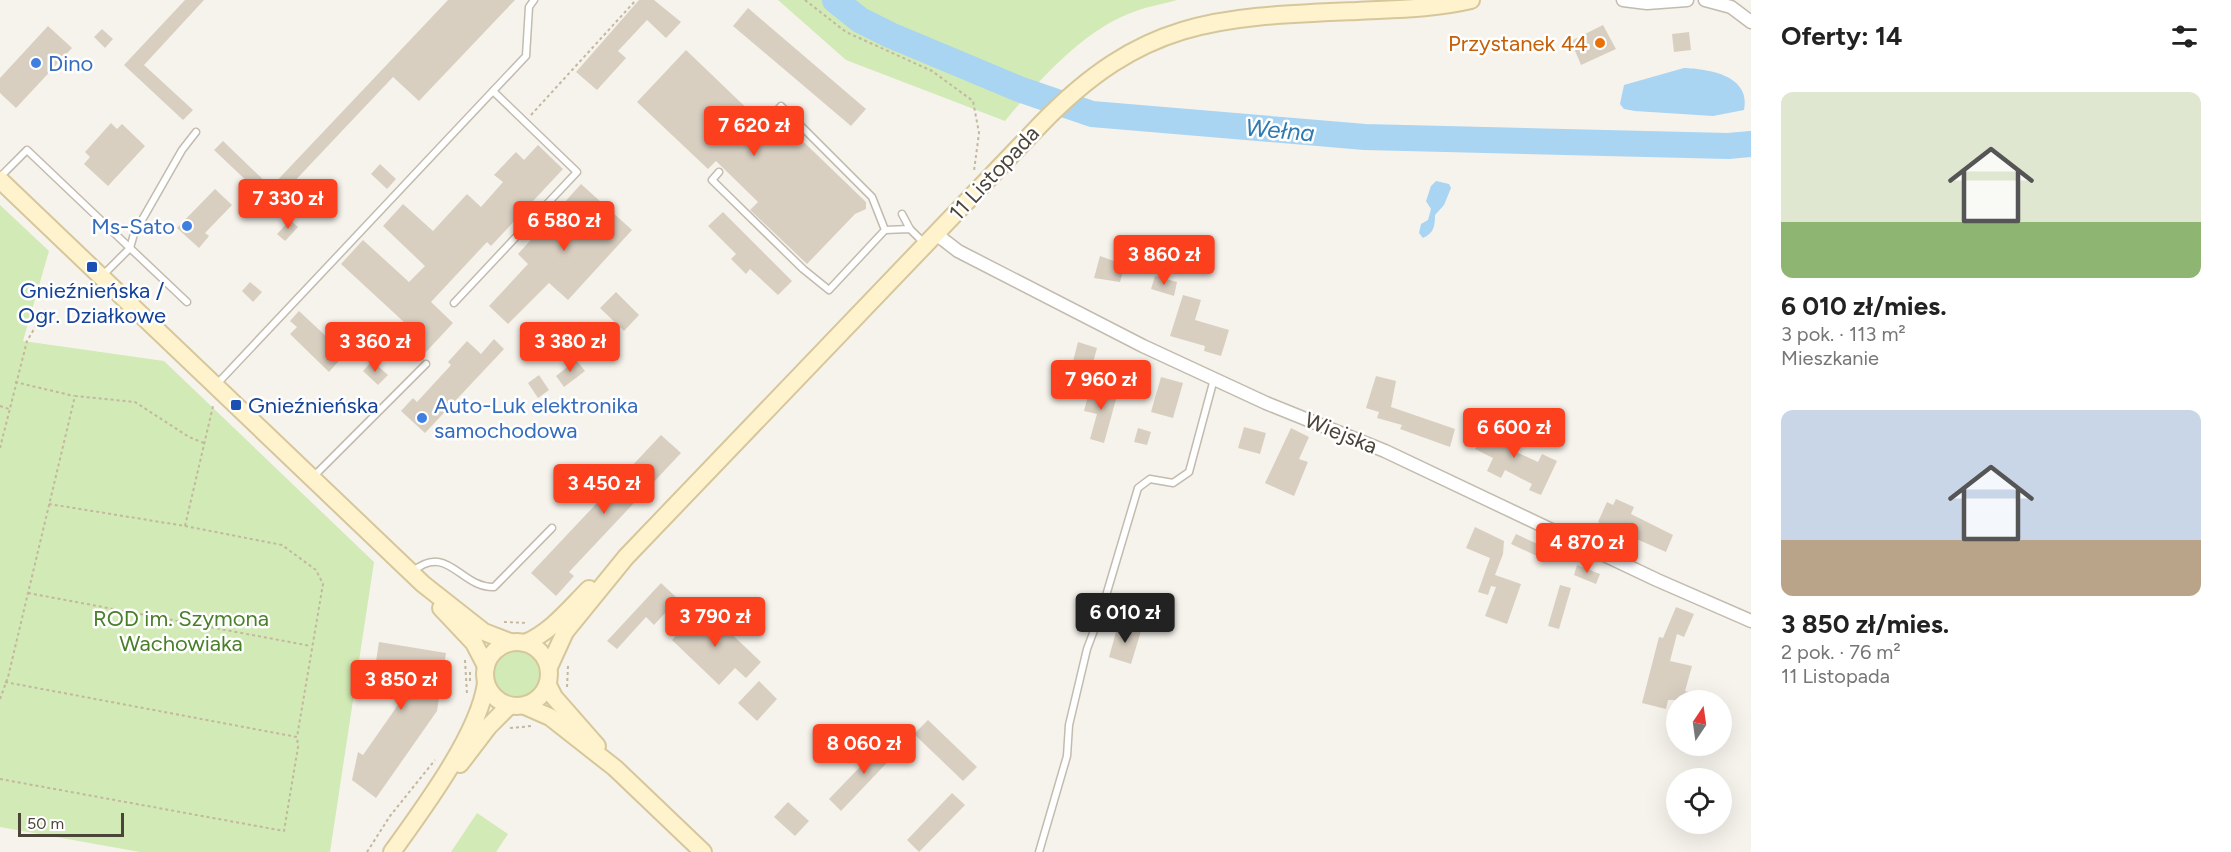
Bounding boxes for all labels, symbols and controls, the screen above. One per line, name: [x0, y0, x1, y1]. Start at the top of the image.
text: Oferty: 14: [1781, 20, 1903, 52]
icon: filters: [2168, 20, 2201, 53]
place label: Przystanek 44: [1448, 30, 1588, 57]
marker: Przystanek 44: [1593, 36, 1607, 50]
place label: Dino: [48, 50, 93, 77]
marker: Dino: [29, 56, 43, 70]
pin: 7 620 zł: [692, 106, 816, 157]
text: 7 620 zł: [718, 113, 790, 137]
water label: Wełna: [1244, 113, 1316, 147]
street label: 11 Listopada: [943, 120, 1045, 226]
icon: home: [1937, 131, 2045, 239]
pin: 7 330 zł: [226, 179, 350, 230]
text: 7 330 zł: [252, 186, 324, 210]
pin: 6 580 zł: [502, 201, 626, 252]
text: 6 580 zł: [527, 208, 601, 232]
place label: Ms-Sato: [91, 213, 175, 240]
marker: Ms-Sato: [180, 219, 194, 233]
pin: 3 860 zł: [1102, 235, 1226, 286]
text: 3 860 zł: [1128, 242, 1200, 266]
marker: Gnieźnieńska / Ogr. Działkowe: [85, 260, 99, 274]
place label: Gnieźnieńska / Ogr. Działkowe: [18, 277, 166, 329]
text: 6 010 zł/mies.: [1781, 290, 1947, 322]
pin: 3 360 zł: [313, 322, 437, 373]
pin: 3 380 zł: [508, 322, 632, 373]
text: 3 pok. · 113 m²: [1781, 322, 1906, 346]
text: 3 360 zł: [339, 329, 411, 353]
text: 3 380 zł: [534, 329, 606, 353]
text: Mieszkanie: [1781, 346, 1879, 370]
pin: 7 960 zł: [1039, 360, 1163, 411]
text: 7 960 zł: [1065, 367, 1137, 391]
place label: Gnieźnieńska: [248, 392, 379, 419]
place label: Auto-Luk elektronika samochodowa: [434, 392, 638, 444]
marker: Gnieźnieńska: [229, 398, 243, 412]
street label: Wiejska: [1301, 406, 1381, 460]
pin: 6 600 zł: [1452, 408, 1576, 459]
marker: Auto-Luk elektronika samochodowa: [415, 411, 429, 425]
text: 6 600 zł: [1477, 415, 1551, 439]
icon: home: [1937, 449, 2045, 557]
pin: 3 450 zł: [542, 464, 666, 515]
text: 3 450 zł: [567, 471, 641, 495]
pin: 4 870 zł: [1525, 523, 1649, 574]
text: 4 870 zł: [1550, 530, 1624, 554]
pin: 6 010 zł: [1063, 593, 1187, 644]
pin: 3 790 zł: [653, 597, 777, 648]
text: 6 010 zł: [1090, 600, 1160, 624]
text: 3 790 zł: [679, 604, 751, 628]
park label: ROD im. Szymona Wachowiaka: [93, 605, 269, 657]
text: 3 850 zł/mies.: [1781, 608, 1949, 640]
text: 2 pok. · 76 m²: [1781, 640, 1901, 664]
pin: 3 850 zł: [339, 660, 463, 711]
text: 11 Listopada: [1781, 664, 1890, 688]
text: 3 850 zł: [365, 667, 437, 691]
north arrow: [1666, 690, 1732, 756]
map controls: [1666, 690, 1732, 834]
pin: 8 060 zł: [802, 724, 926, 775]
text: 8 060 zł: [827, 731, 901, 755]
button: locate: [1666, 768, 1732, 834]
scale bar: [18, 810, 124, 838]
text: 50 m: [27, 814, 64, 833]

